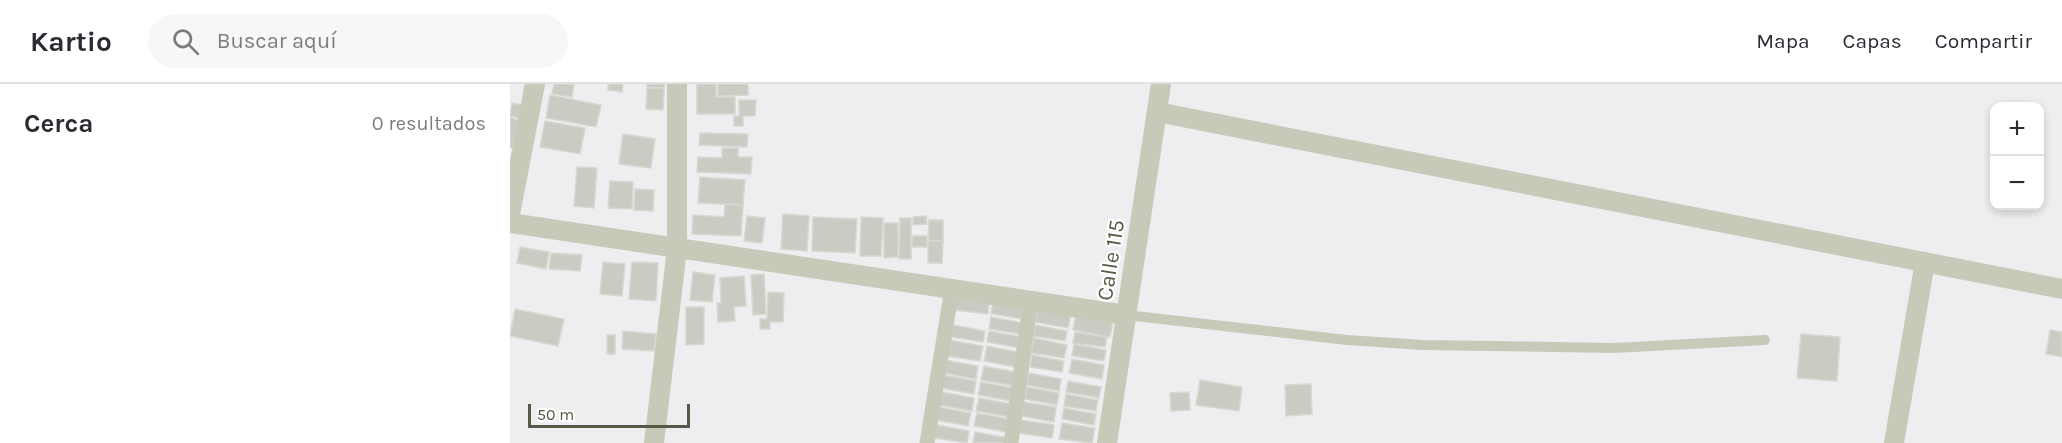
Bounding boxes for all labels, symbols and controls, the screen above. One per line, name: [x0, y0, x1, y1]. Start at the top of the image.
search box: [148, 14, 568, 68]
text: Kartio: [30, 25, 112, 58]
icon: search: [169, 25, 202, 58]
text: Buscar aquí: [217, 28, 337, 54]
text: Mapa: [1756, 29, 1810, 53]
text: Capas: [1843, 29, 1902, 53]
text: Compartir: [1935, 29, 2032, 53]
map controls: [1990, 102, 2044, 210]
button: +: [1990, 102, 2044, 156]
text: Cerca: [24, 108, 93, 139]
text: 0 resultados: [372, 112, 486, 135]
button: −: [1990, 156, 2044, 210]
street label: Calle 115: [1092, 218, 1130, 302]
scale bar: [528, 401, 690, 428]
text: 50 m: [537, 405, 574, 424]

